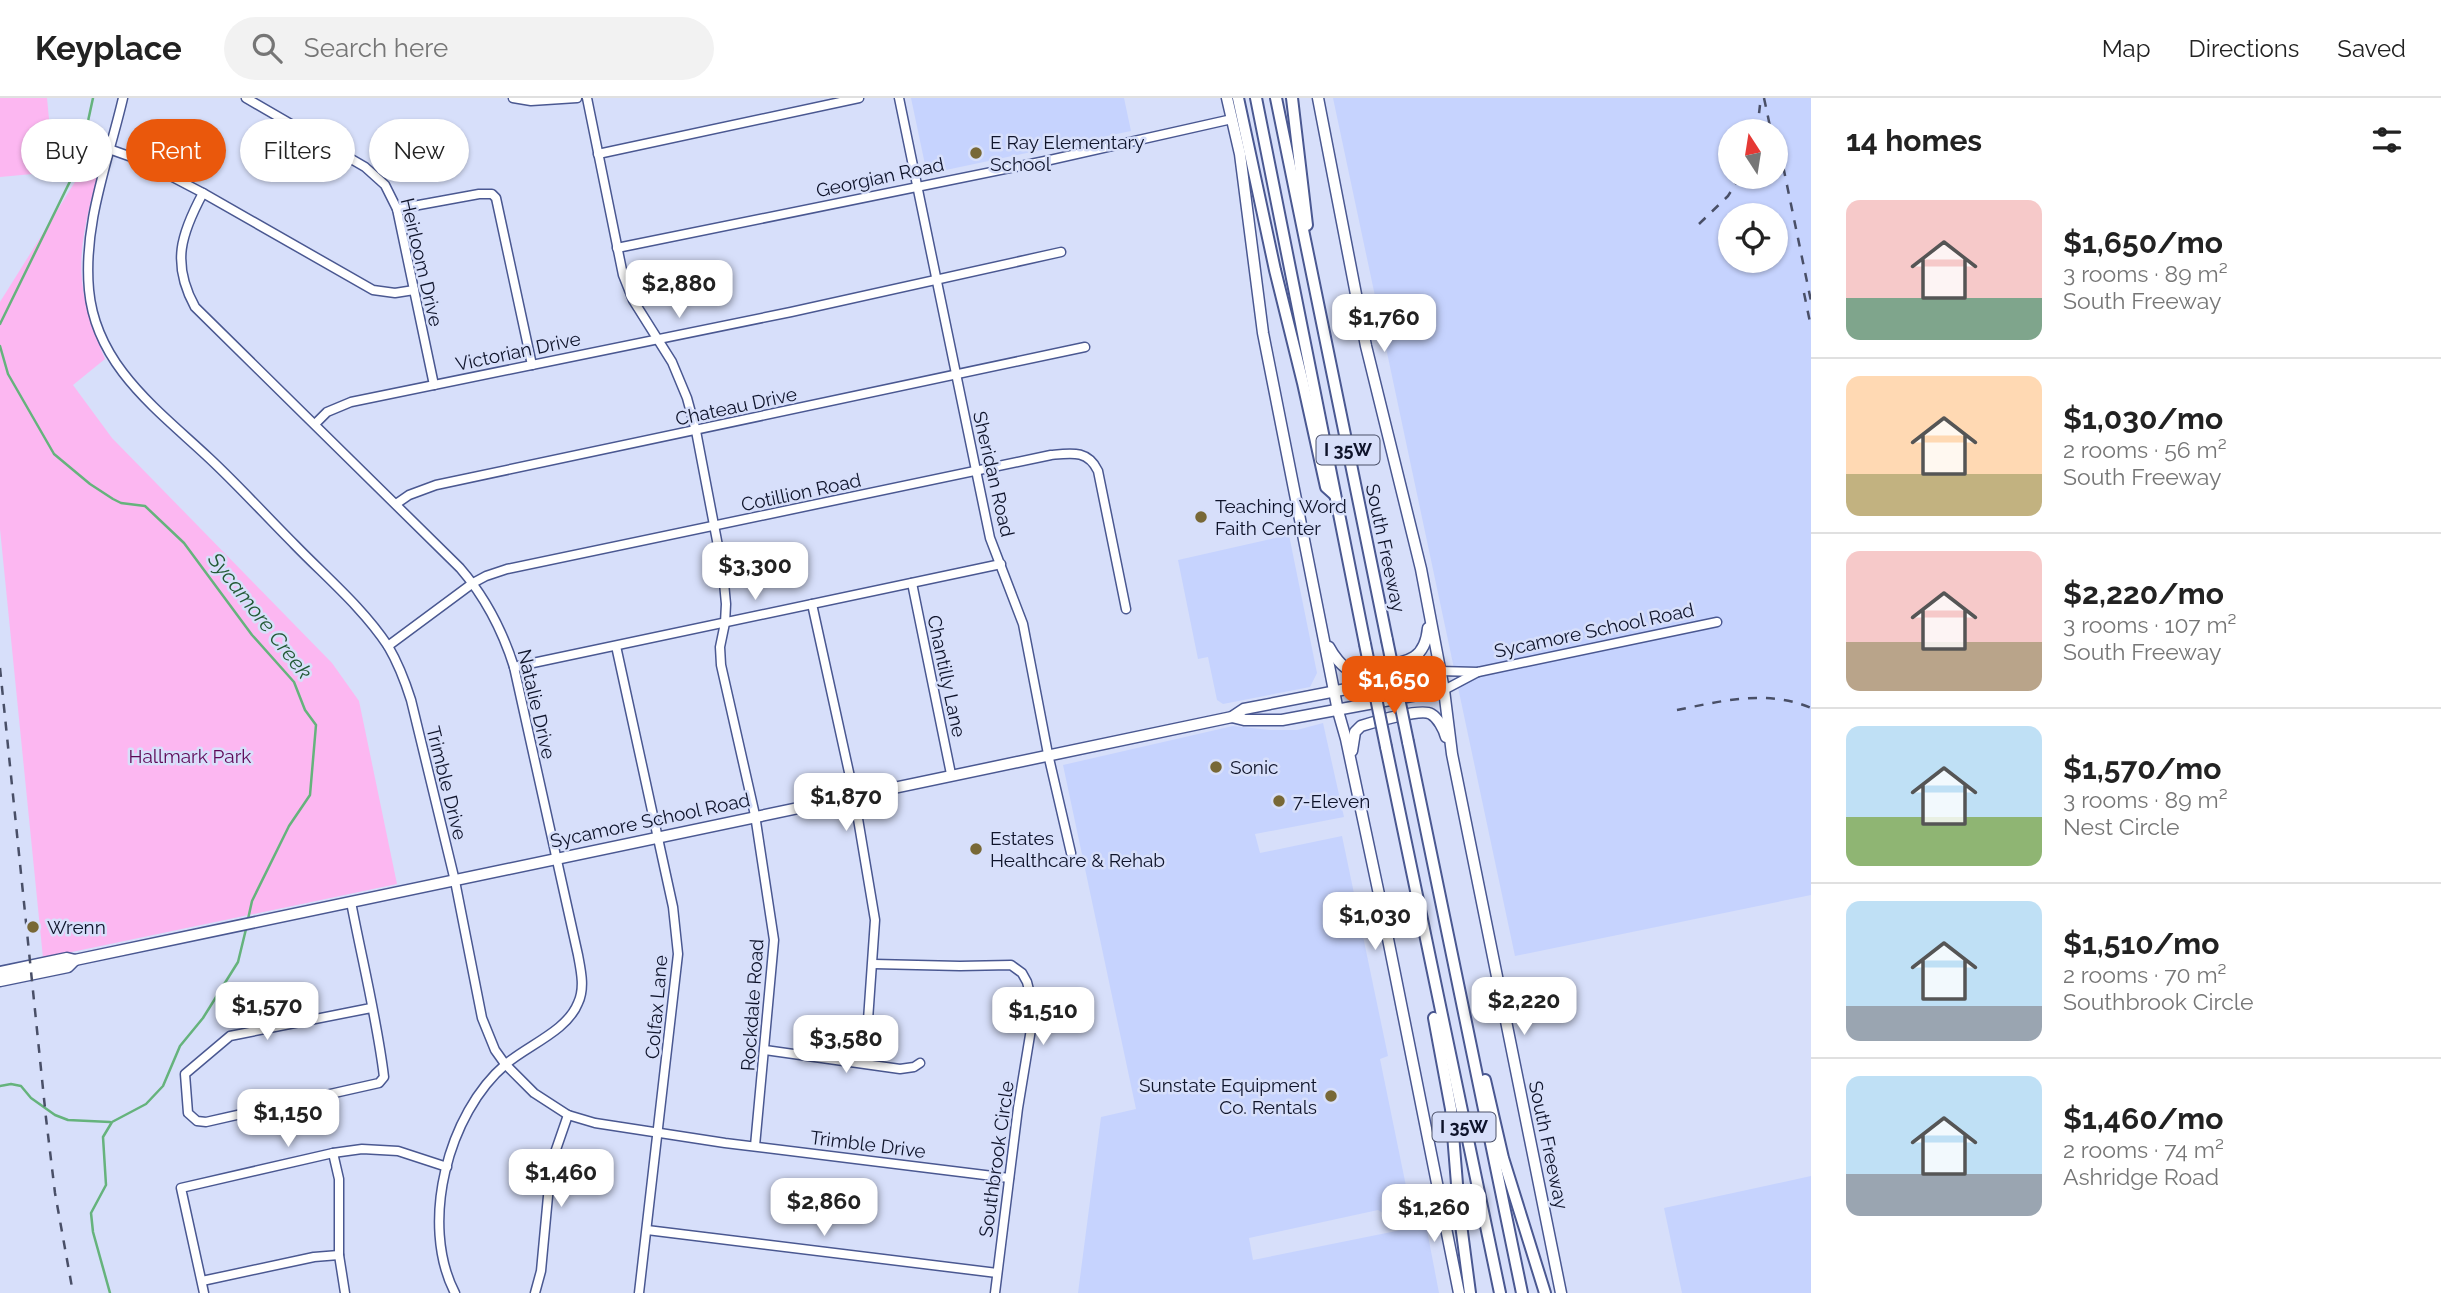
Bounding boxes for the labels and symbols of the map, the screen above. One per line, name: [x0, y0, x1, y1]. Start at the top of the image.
north arrow: [1718, 119, 1788, 189]
place label: E Ray Elementary School: [990, 131, 1145, 175]
marker: E Ray Elementary School: [968, 145, 984, 161]
street label: Georgian Road: [814, 153, 946, 201]
street label: Heirloom Drive: [397, 196, 447, 328]
pin: $2,880: [622, 260, 736, 320]
pin: $1,760: [1327, 294, 1441, 354]
street label: Victorian Drive: [453, 327, 583, 375]
street label: Chateau Drive: [673, 382, 799, 430]
street label: Sheridan Road: [969, 409, 1019, 539]
road number: I 35W: [1316, 436, 1380, 464]
street label: Cotillion Road: [739, 469, 863, 515]
street label: South Freeway: [1362, 482, 1410, 614]
place label: Teaching Word Faith Center: [1215, 495, 1347, 539]
marker: Teaching Word Faith Center: [1193, 509, 1209, 525]
pin: $3,300: [698, 542, 812, 602]
water label: Sycamore Creek: [203, 547, 318, 684]
street label: Sycamore School Road: [1492, 598, 1696, 662]
street label: Chantilly Lane: [923, 613, 971, 739]
street label: Natalie Drive: [514, 647, 560, 761]
pin: $1,650: [1337, 656, 1451, 716]
street label: Trimble Drive: [422, 724, 472, 842]
park label: Hallmark Park: [129, 745, 251, 767]
place label: Sonic: [1230, 756, 1279, 778]
marker: Sonic: [1208, 759, 1224, 775]
pin: $1,870: [789, 774, 903, 833]
street label: Sycamore School Road: [548, 788, 752, 852]
place label: 7-Eleven: [1293, 790, 1370, 812]
marker: 7-Eleven: [1271, 793, 1287, 809]
place label: Estates Healthcare & Rehab: [990, 827, 1165, 871]
marker: Estates Healthcare & Rehab: [968, 841, 984, 857]
pin: $1,030: [1318, 892, 1432, 952]
place label: Wrenn: [47, 916, 106, 938]
marker: Wrenn: [25, 919, 41, 935]
street label: Rockdale Road: [736, 938, 768, 1072]
street label: Colfax Lane: [641, 954, 671, 1060]
pin: $2,220: [1467, 978, 1581, 1037]
pin: $1,570: [210, 982, 324, 1042]
pin: $1,510: [986, 988, 1100, 1047]
pin: $3,580: [789, 1016, 903, 1075]
place label: Sunstate Equipment Co. Rentals: [1139, 1074, 1318, 1118]
street label: South Freeway: [1525, 1079, 1573, 1211]
street label: Southbrook Circle: [974, 1080, 1018, 1238]
marker: Sunstate Equipment Co. Rentals: [1323, 1088, 1339, 1104]
pin: $1,150: [231, 1090, 345, 1149]
road number: I 35W: [1432, 1112, 1496, 1142]
street label: Trimble Drive: [809, 1126, 927, 1162]
pin: $1,460: [504, 1150, 618, 1209]
pin: $2,860: [767, 1178, 881, 1238]
pin: $1,260: [1377, 1184, 1491, 1244]

